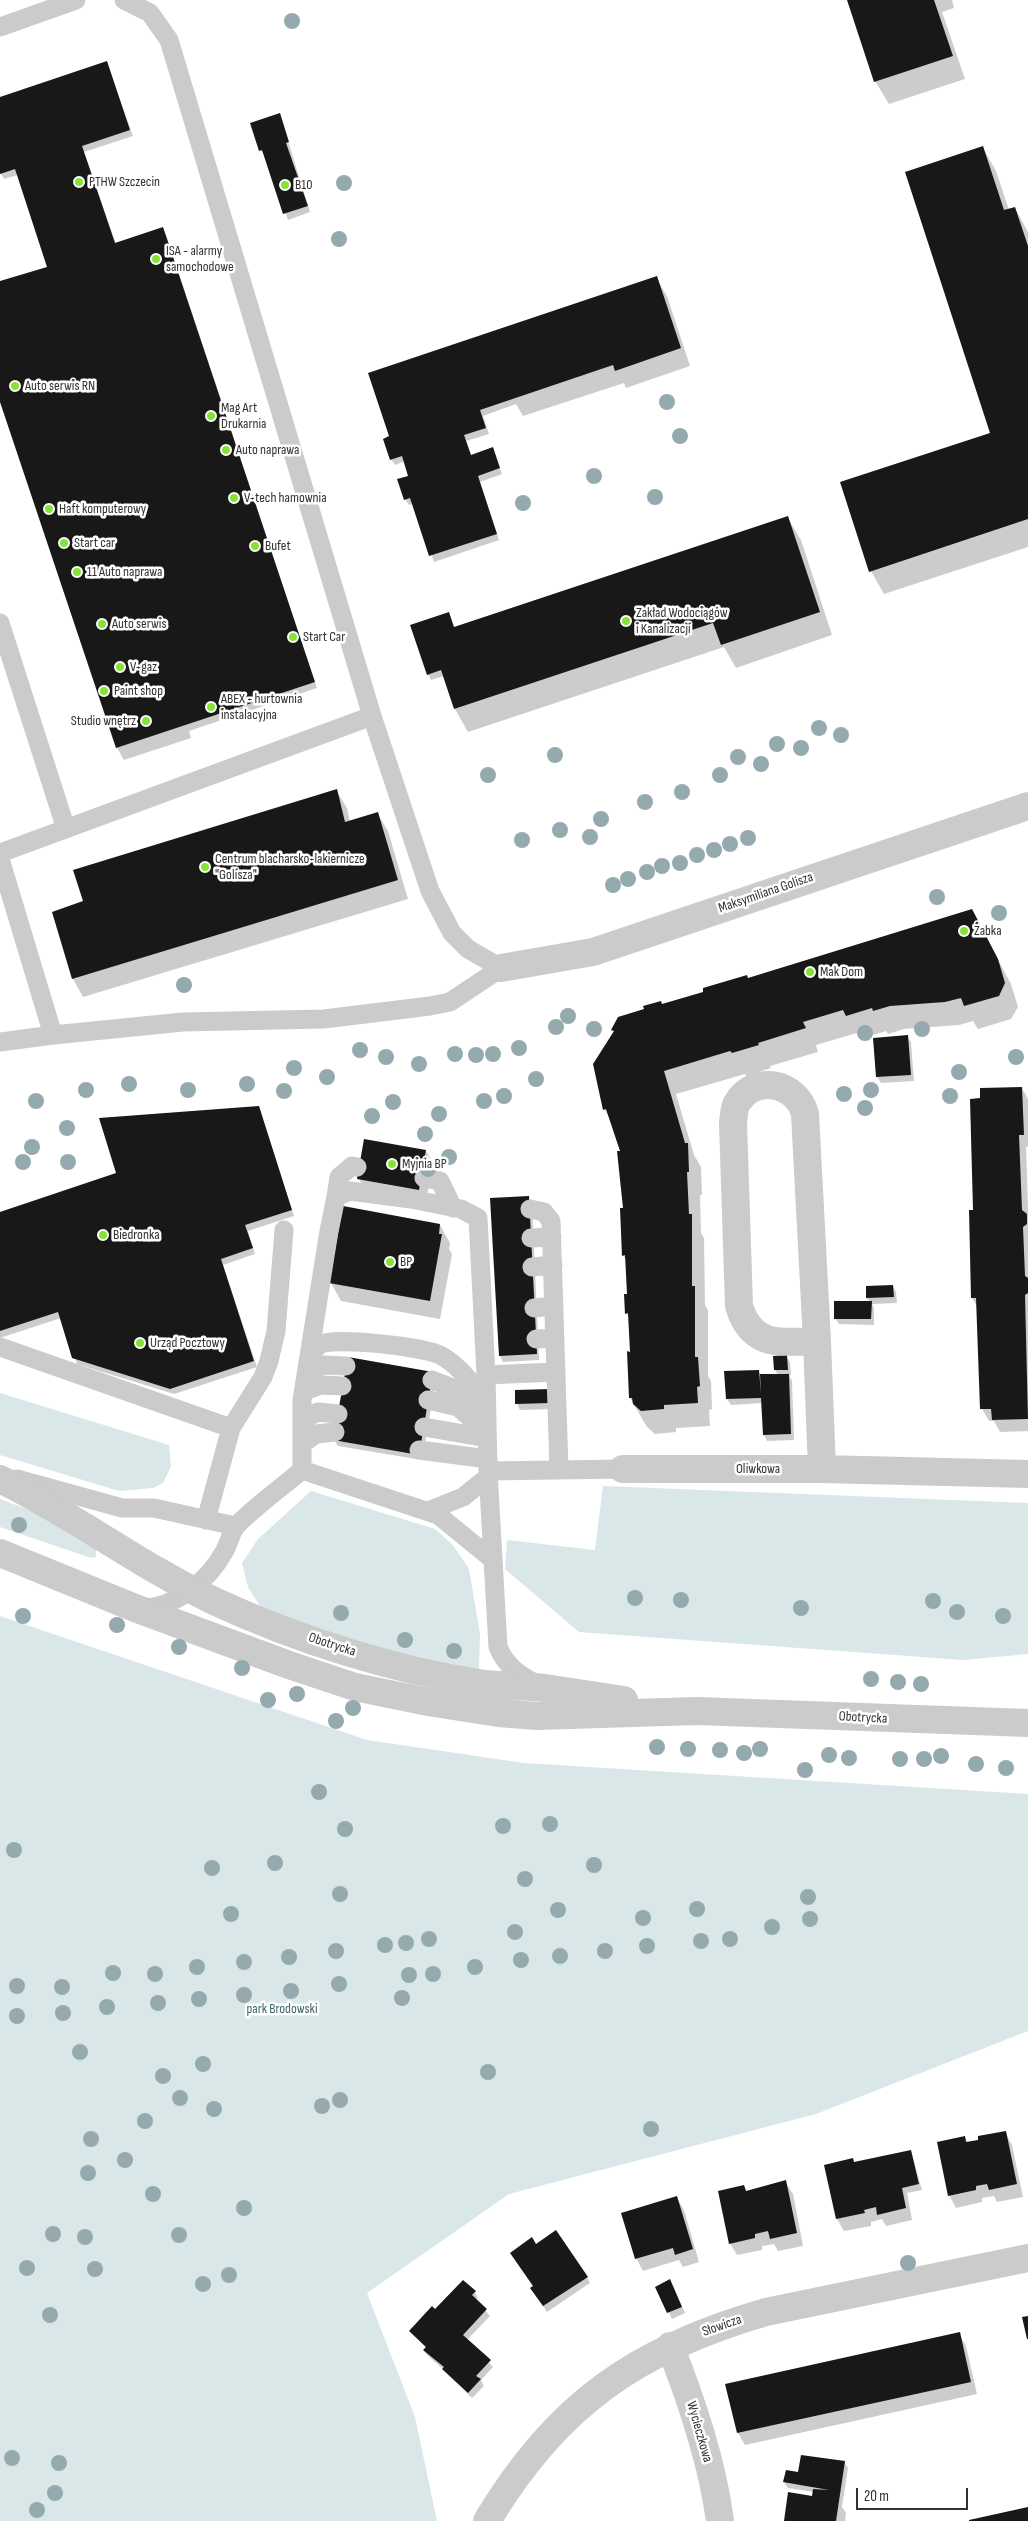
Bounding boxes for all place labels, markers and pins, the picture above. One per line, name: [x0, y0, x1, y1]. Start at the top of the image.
place label: PTHW Szczecin: [89, 174, 160, 190]
marker: PTHW Szczecin: [73, 176, 85, 188]
place label: B10: [295, 177, 312, 193]
marker: B10: [279, 179, 291, 191]
place label: ISA - alarmy samochodowe: [166, 243, 234, 276]
marker: ISA - alarmy samochodowe: [150, 253, 162, 265]
place label: Auto serwis RN: [25, 378, 95, 394]
marker: Auto serwis RN: [9, 380, 21, 392]
place label: Mag Art Drukarnia: [221, 400, 266, 432]
marker: Mag Art Drukarnia: [205, 410, 217, 422]
place label: Auto naprawa: [236, 442, 299, 458]
marker: Auto naprawa: [220, 444, 232, 456]
place label: V-tech hamownia: [244, 490, 327, 506]
marker: V-tech hamownia: [228, 492, 240, 504]
place label: Haft komputerowy: [59, 501, 146, 517]
marker: Haft komputerowy: [43, 503, 55, 515]
place label: Start car: [74, 535, 115, 551]
marker: Start car: [58, 537, 70, 549]
place label: Bufet: [265, 538, 291, 554]
marker: Bufet: [249, 540, 261, 552]
place label: 11 Auto naprawa: [87, 564, 162, 580]
marker: 11 Auto naprawa: [71, 566, 83, 578]
place label: Zakład Wodociągów i Kanalizacji: [636, 605, 728, 638]
marker: Zakład Wodociągów i Kanalizacji: [620, 615, 632, 627]
place label: Auto serwis: [112, 616, 166, 632]
marker: Auto serwis: [96, 618, 108, 630]
place label: Start Car: [303, 629, 345, 645]
marker: Start Car: [287, 631, 299, 643]
place label: V-gaz: [130, 659, 157, 675]
marker: V-gaz: [114, 661, 126, 673]
place label: Paint shop: [114, 683, 163, 699]
marker: Paint shop: [98, 685, 110, 697]
place label: ABEX - hurtownia instalacyjna: [221, 691, 302, 724]
marker: ABEX - hurtownia instalacyjna: [205, 701, 217, 713]
place label: Studio wnętrz: [71, 713, 136, 729]
marker: Studio wnętrz: [140, 715, 152, 727]
place label: Centrum blacharsko-lakiernicze "Golisza": [215, 851, 365, 884]
marker: Centrum blacharsko-lakiernicze "Golisza": [199, 861, 211, 873]
place label: Żabka: [974, 923, 1002, 939]
marker: Żabka: [958, 925, 970, 937]
place label: Mak Dom: [820, 964, 863, 980]
marker: Mak Dom: [804, 966, 816, 978]
place label: Myjnia BP: [402, 1156, 447, 1172]
marker: Myjnia BP: [386, 1158, 398, 1170]
place label: Biedronka: [113, 1227, 160, 1243]
marker: Biedronka: [97, 1229, 109, 1241]
place label: BP: [400, 1254, 412, 1270]
marker: BP: [384, 1256, 396, 1268]
place label: Urząd Pocztowy: [150, 1335, 225, 1351]
marker: Urząd Pocztowy: [134, 1337, 146, 1349]

